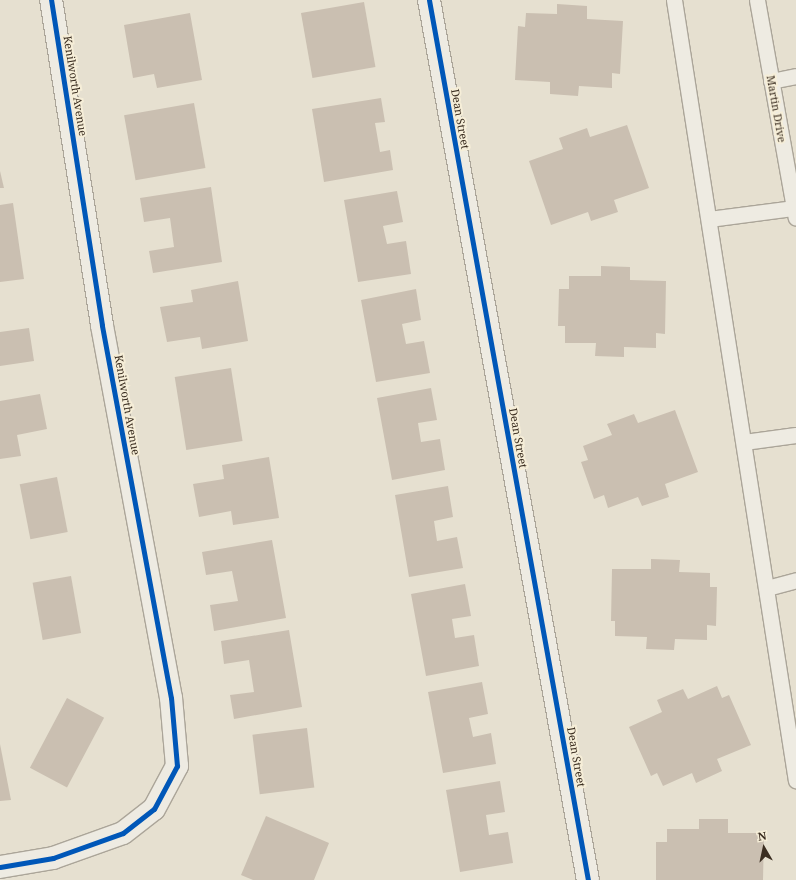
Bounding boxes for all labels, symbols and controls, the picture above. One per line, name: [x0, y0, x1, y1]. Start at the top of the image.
street label: Kenilworth Avenue: [61, 35, 89, 137]
street label: Martin Drive: [764, 74, 788, 144]
street label: Dean Street: [448, 88, 472, 150]
street label: Kenilworth Avenue: [112, 354, 142, 456]
street label: Dean Street: [506, 407, 530, 469]
street label: Dean Street: [564, 726, 588, 788]
north arrow: [744, 828, 784, 868]
text: N: [757, 828, 767, 844]

